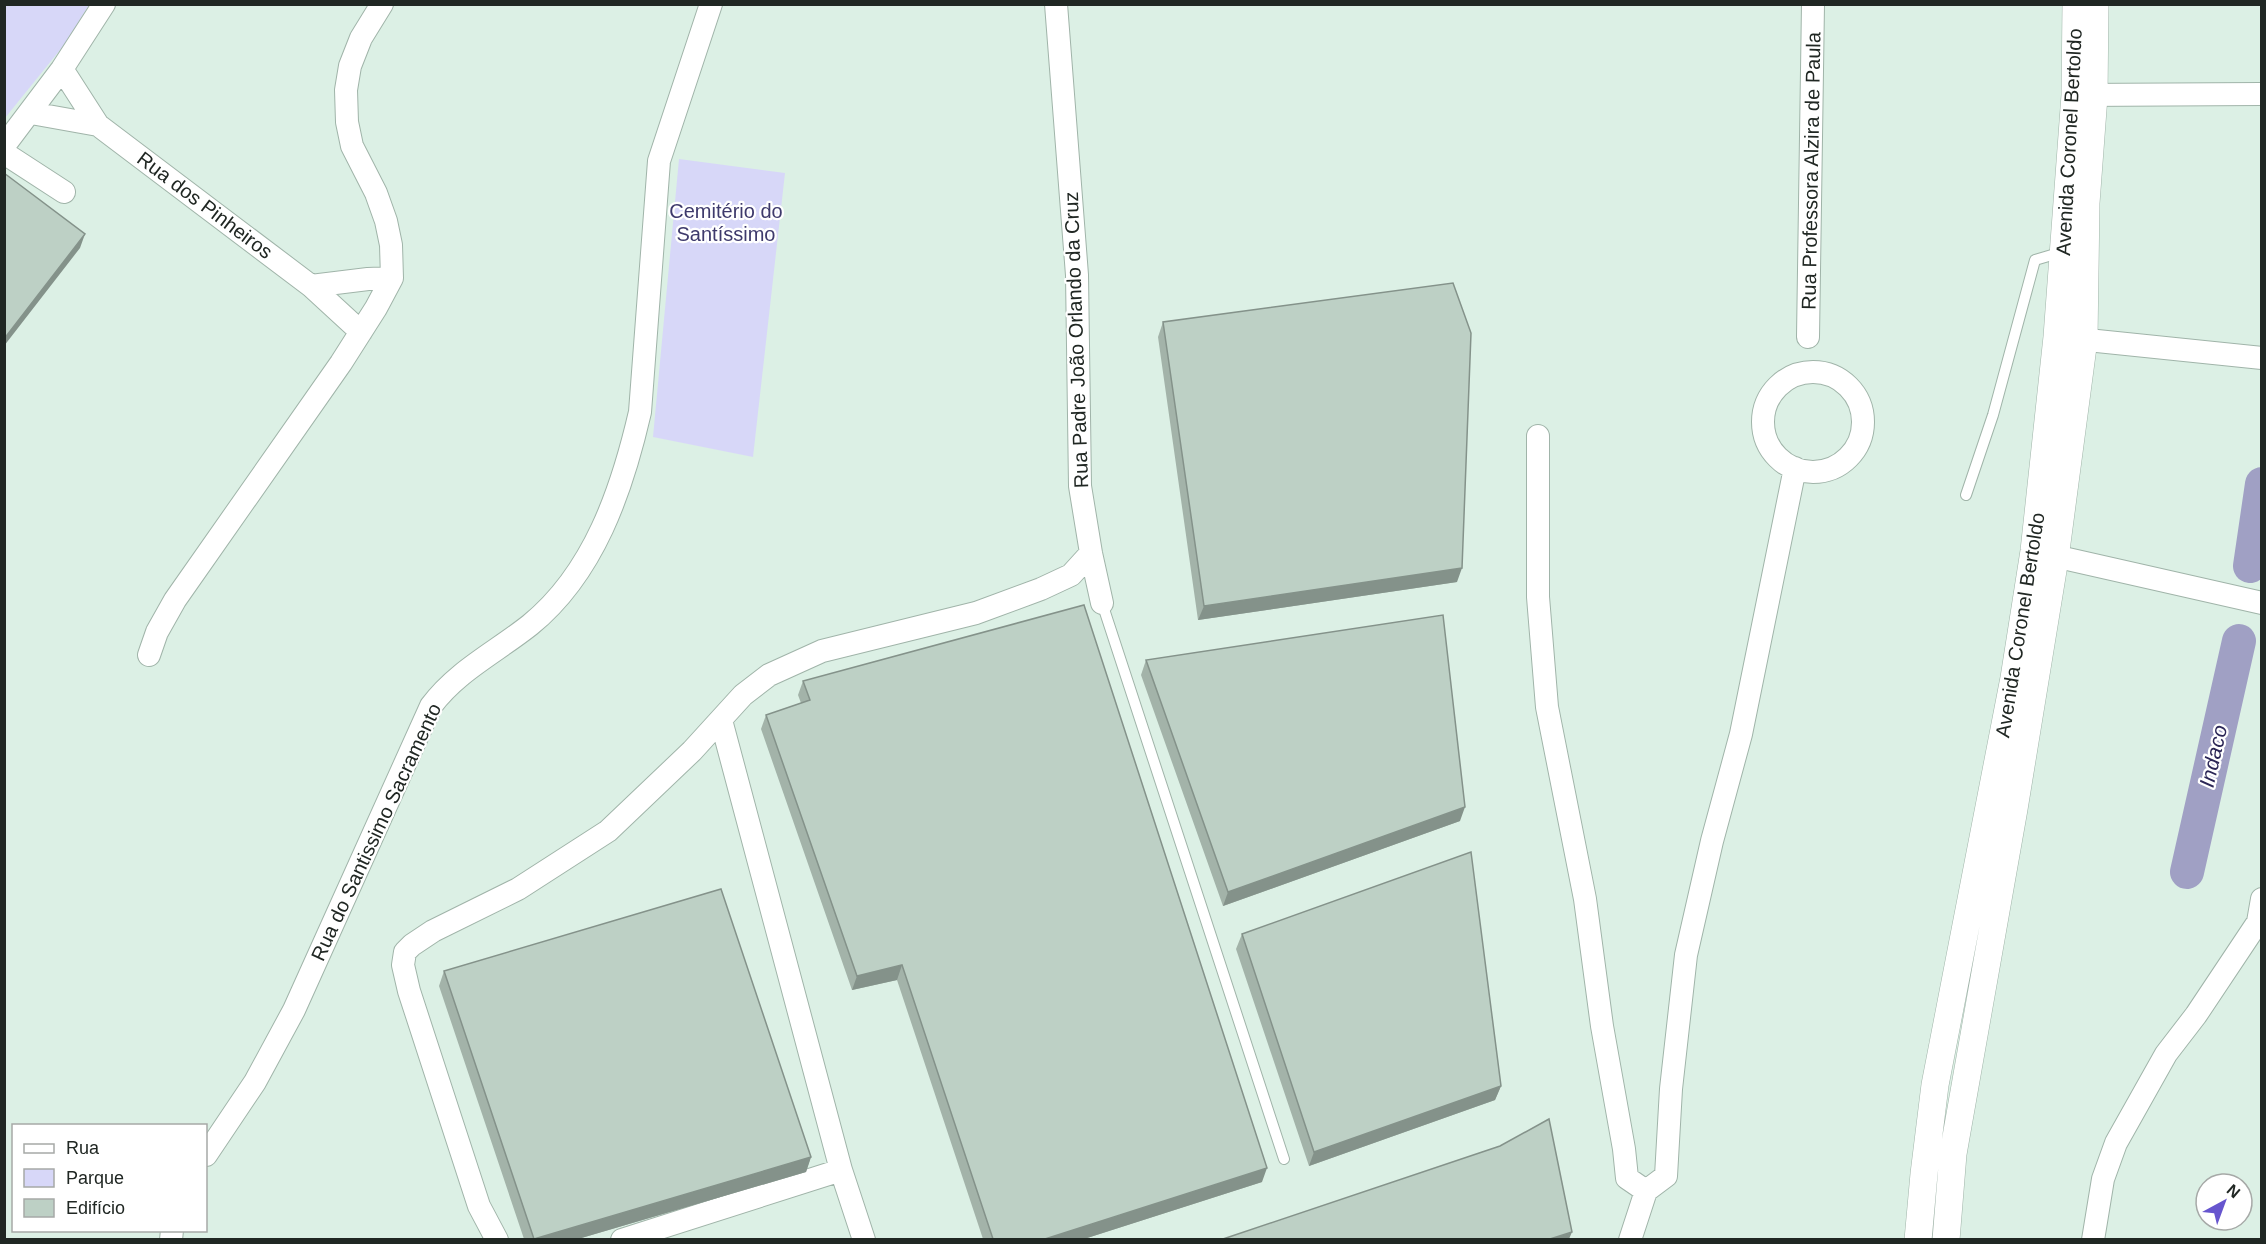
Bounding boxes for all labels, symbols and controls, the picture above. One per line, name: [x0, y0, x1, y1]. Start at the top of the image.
street label: Avenida Coronel Bertoldo: [2052, 28, 2086, 256]
street label: Rua Professora Alzira de Paula: [1798, 31, 1824, 310]
street label: Rua dos Pinheiros: [133, 147, 277, 263]
street label: Rua Padre João Orlando da Cruz: [1060, 191, 1092, 489]
park label: Cemitério do Santíssimo: [669, 200, 783, 245]
street label: Avenida Coronel Bertoldo: [1991, 511, 2049, 739]
street label: Rua do Santissimo Sacramento: [307, 700, 445, 964]
water label: Indaco: [2195, 722, 2231, 789]
legend: [12, 1124, 207, 1232]
text: Rua: [66, 1138, 100, 1158]
text: Parque: [66, 1168, 124, 1188]
north arrow: [2194, 1172, 2254, 1232]
text: N: [2224, 1181, 2243, 1201]
text: Edifício: [66, 1198, 125, 1218]

